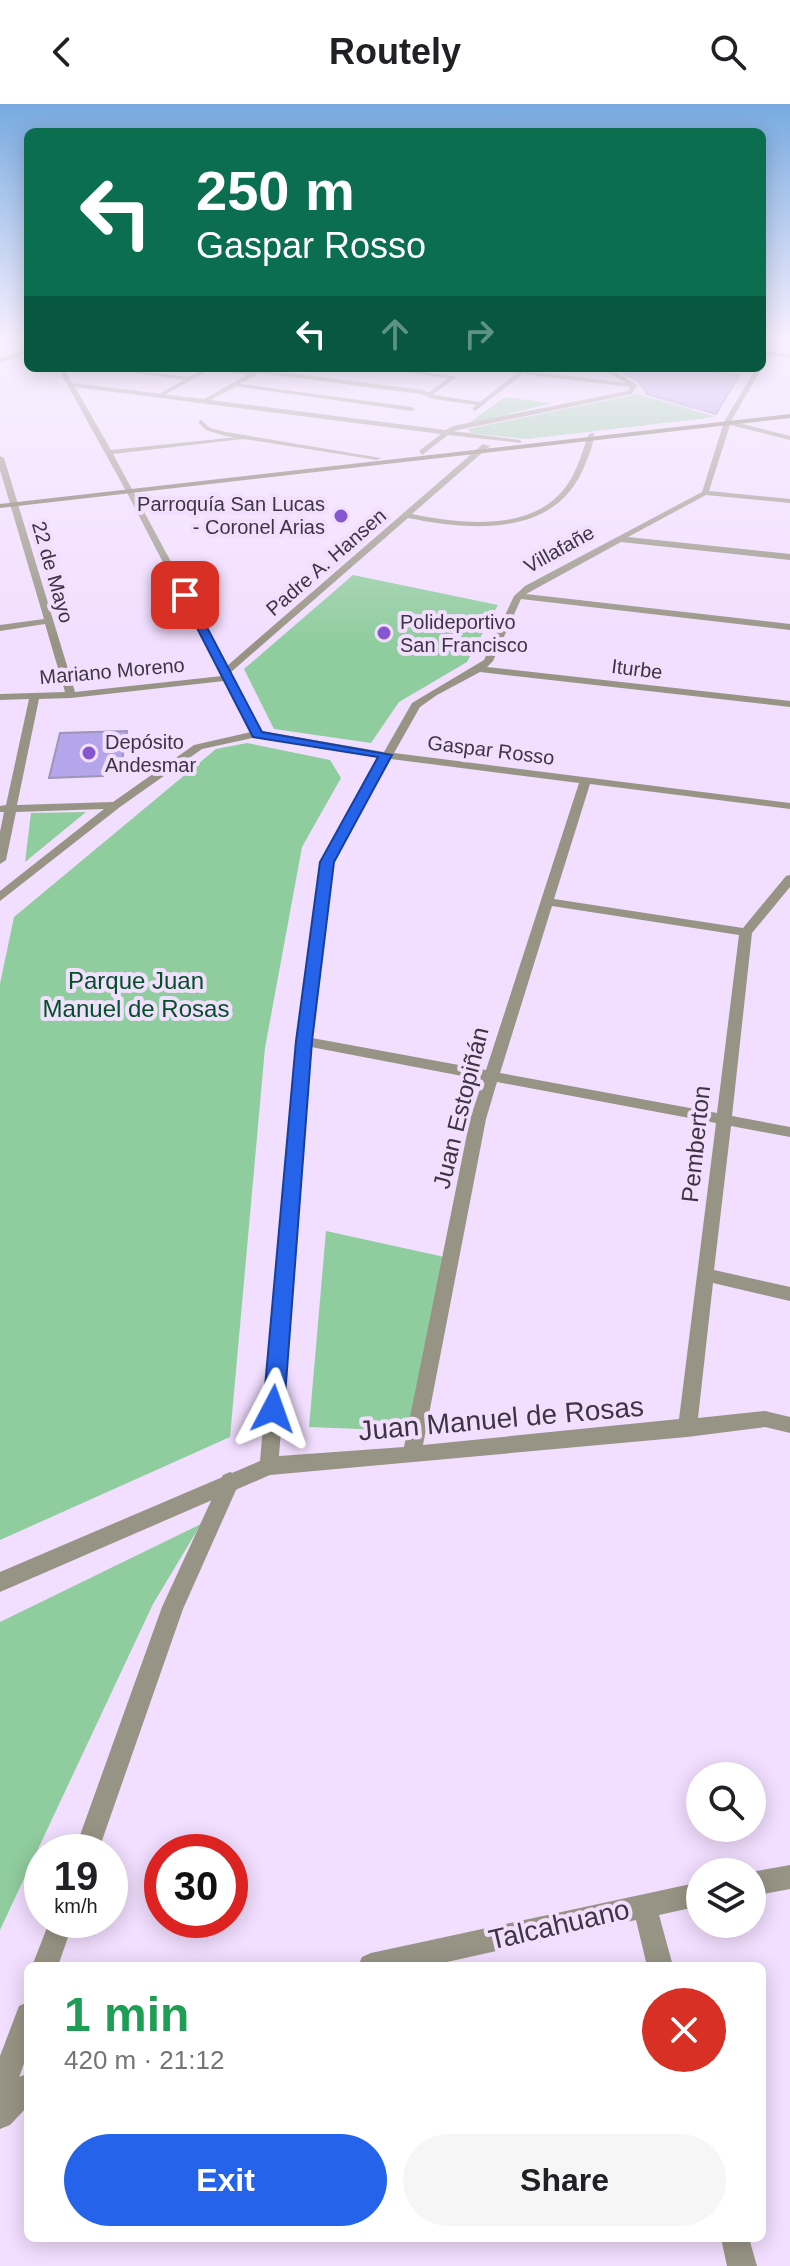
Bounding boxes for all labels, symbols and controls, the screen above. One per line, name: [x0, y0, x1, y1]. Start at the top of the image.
icon: back: [40, 30, 84, 74]
icon: search: [706, 30, 750, 74]
text: Routely: [329, 31, 461, 72]
text: 250 m: [196, 159, 355, 222]
icon: left: [64, 160, 168, 264]
text: Gaspar Rosso: [196, 225, 426, 266]
icon: left: [289, 312, 333, 356]
icon: ahead: [373, 312, 417, 356]
icon: right: [457, 312, 501, 356]
place label: Parroquía San Lucas - Coronel Arias: [137, 493, 325, 538]
street label: Padre A. Hansen: [262, 504, 390, 620]
marker: Parroquía San Lucas - Coronel Arias: [332, 507, 350, 525]
street label: 22 de Mayo: [28, 519, 78, 625]
street label: Villafañe: [520, 521, 598, 577]
pin: [151, 561, 219, 629]
icon: arrive: [163, 573, 207, 617]
place label: Polideportivo San Francisco: [400, 611, 528, 656]
marker: Polideportivo San Francisco: [375, 624, 393, 642]
street label: Mariano Moreno: [39, 654, 185, 688]
street label: Iturbe: [610, 655, 664, 683]
place label: Depósito Andesmar: [105, 731, 196, 776]
street label: Gaspar Rosso: [426, 731, 556, 769]
marker: Depósito Andesmar: [80, 744, 98, 762]
park label: Parque Juan Manuel de Rosas: [43, 967, 229, 1022]
street label: Juan Estopiñán: [427, 1024, 494, 1191]
street label: Pemberton: [676, 1084, 715, 1204]
position arrow: [231, 1367, 315, 1451]
street label: Juan Manuel de Rosas: [357, 1391, 645, 1446]
map controls: [686, 1762, 766, 1938]
button: search: [686, 1762, 766, 1842]
speed limit sign: 30: [144, 1834, 248, 1938]
text: 19: [54, 1854, 98, 1898]
button: layers: [686, 1858, 766, 1938]
street label: Talcahuano: [486, 1893, 632, 1956]
text: km/h: [54, 1895, 98, 1917]
text: 1 min: [64, 1988, 189, 2041]
button: close: [642, 1988, 726, 2072]
text: 420 m · 21:12: [64, 2045, 224, 2075]
button: Exit: [64, 2134, 387, 2226]
button: Share: [403, 2134, 726, 2226]

